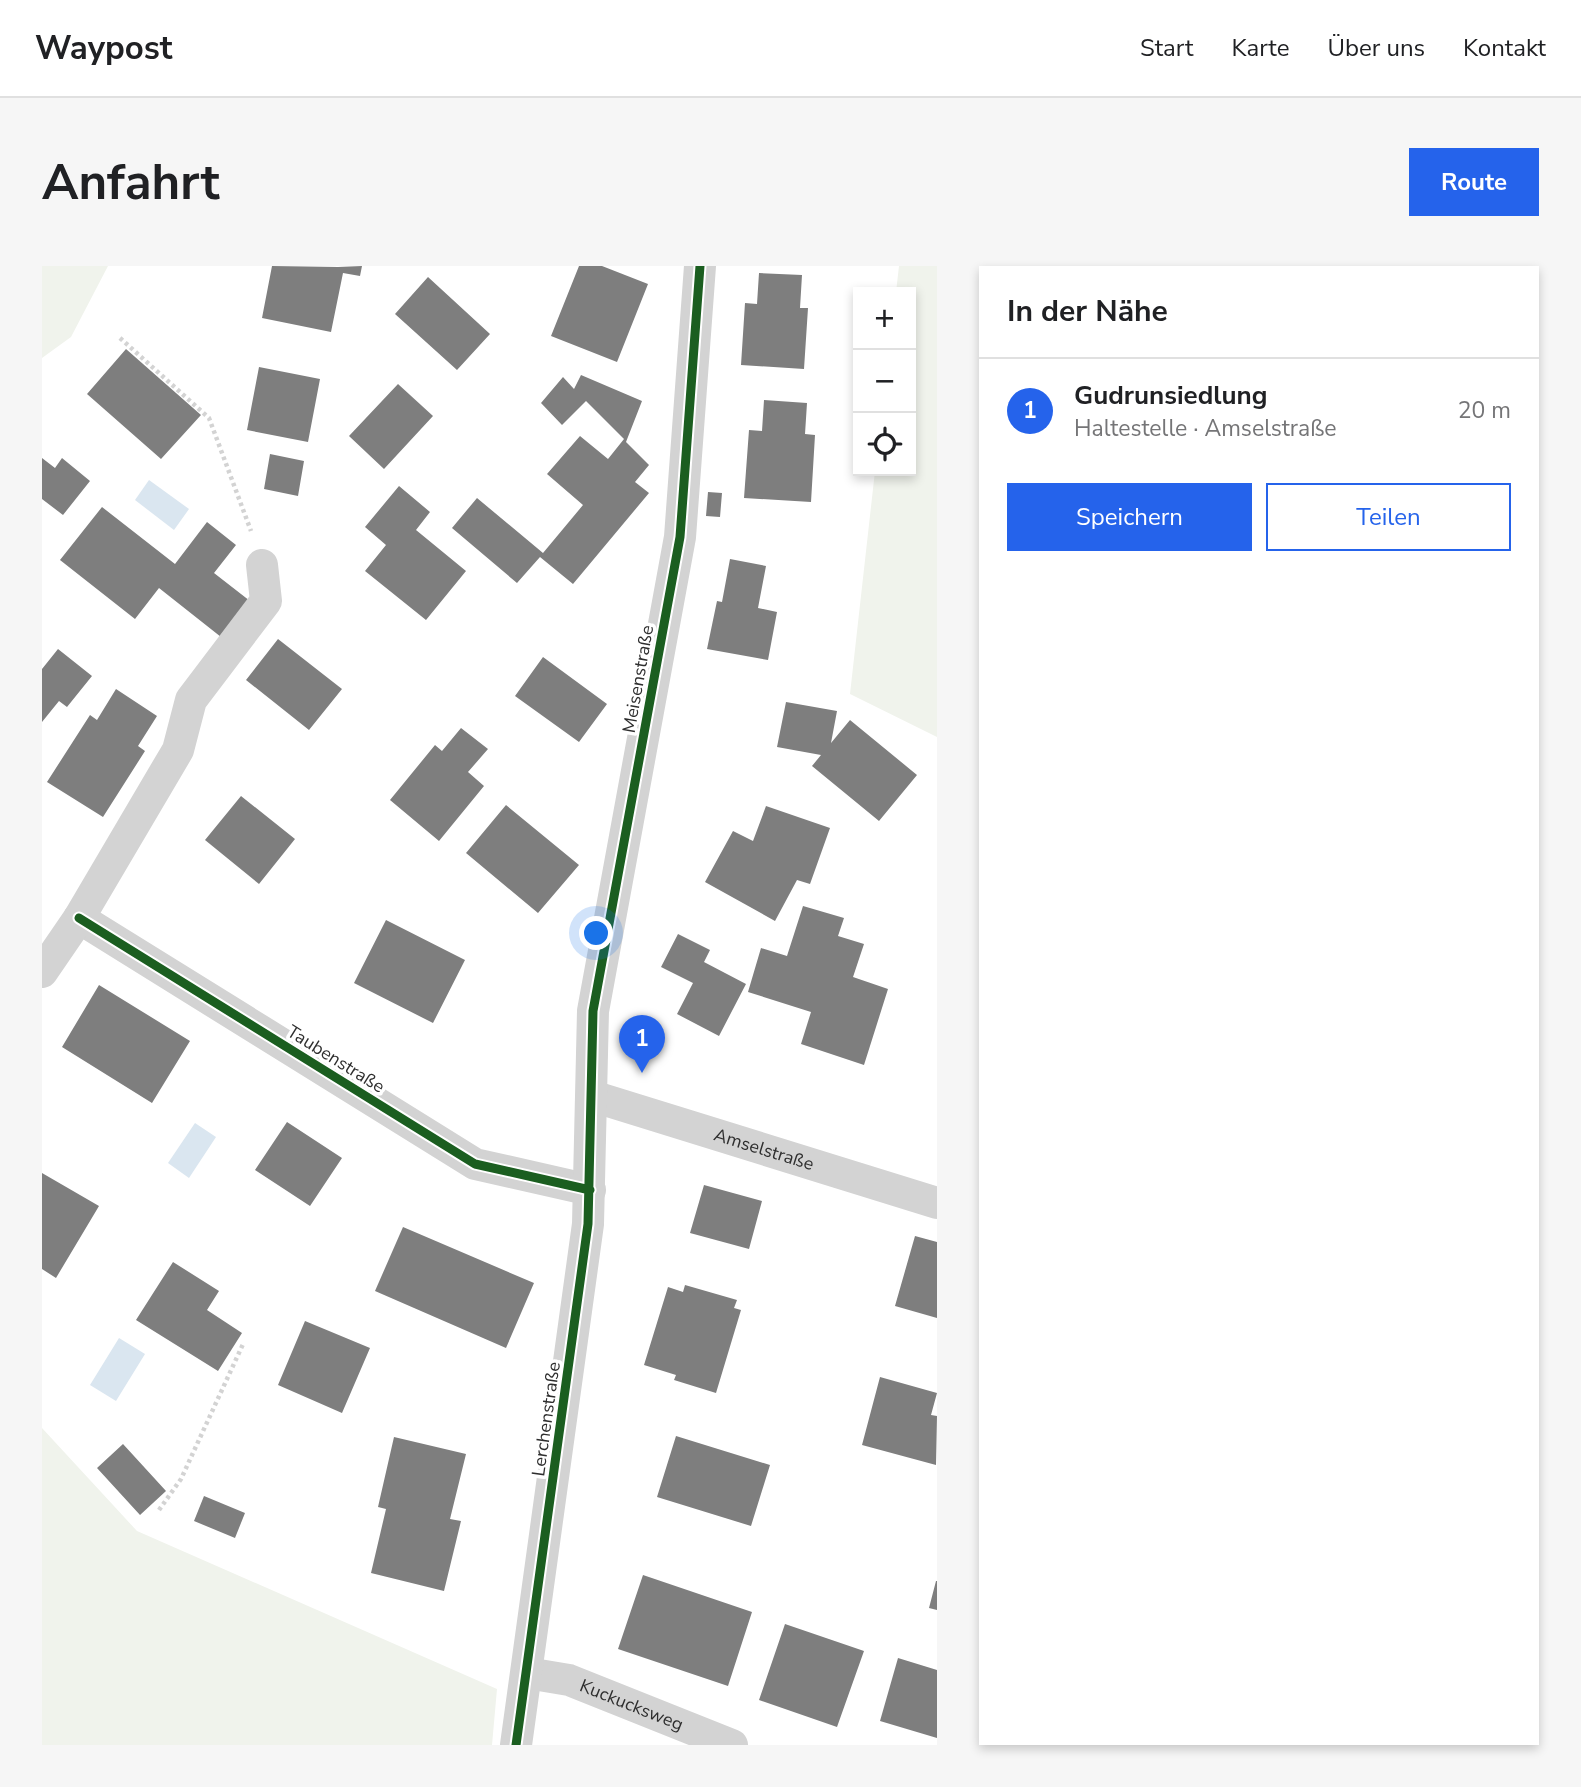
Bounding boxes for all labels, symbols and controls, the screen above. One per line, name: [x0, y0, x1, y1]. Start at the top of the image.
text: Waypost: [35, 26, 172, 71]
text: Start: [1140, 32, 1193, 64]
text: Karte: [1231, 32, 1289, 64]
text: Über uns: [1327, 32, 1425, 64]
text: Kontakt: [1463, 32, 1546, 64]
button: Route: [1409, 148, 1539, 216]
text: Anfahrt: [42, 149, 220, 216]
map controls: [853, 287, 916, 476]
button: +: [853, 287, 916, 350]
text: In der Nähe: [1007, 291, 1168, 332]
button: −: [853, 350, 916, 413]
text: Gudrunsiedlung: [1074, 378, 1268, 413]
text: 1: [1023, 395, 1037, 426]
text: 20 m: [1458, 395, 1511, 426]
button: locate: [853, 413, 916, 476]
text: Haltestelle · Amselstraße: [1074, 413, 1337, 444]
button: Speichern: [1007, 483, 1252, 551]
button: Teilen: [1266, 483, 1511, 551]
street label: Meisenstraße: [617, 623, 659, 735]
your location: [579, 916, 613, 950]
pin: 1: [619, 1015, 665, 1073]
street label: Taubenstraße: [283, 1019, 389, 1099]
street label: Amselstraße: [711, 1123, 817, 1176]
street label: Lerchenstraße: [526, 1360, 566, 1478]
street label: Kuckucksweg: [576, 1674, 687, 1736]

